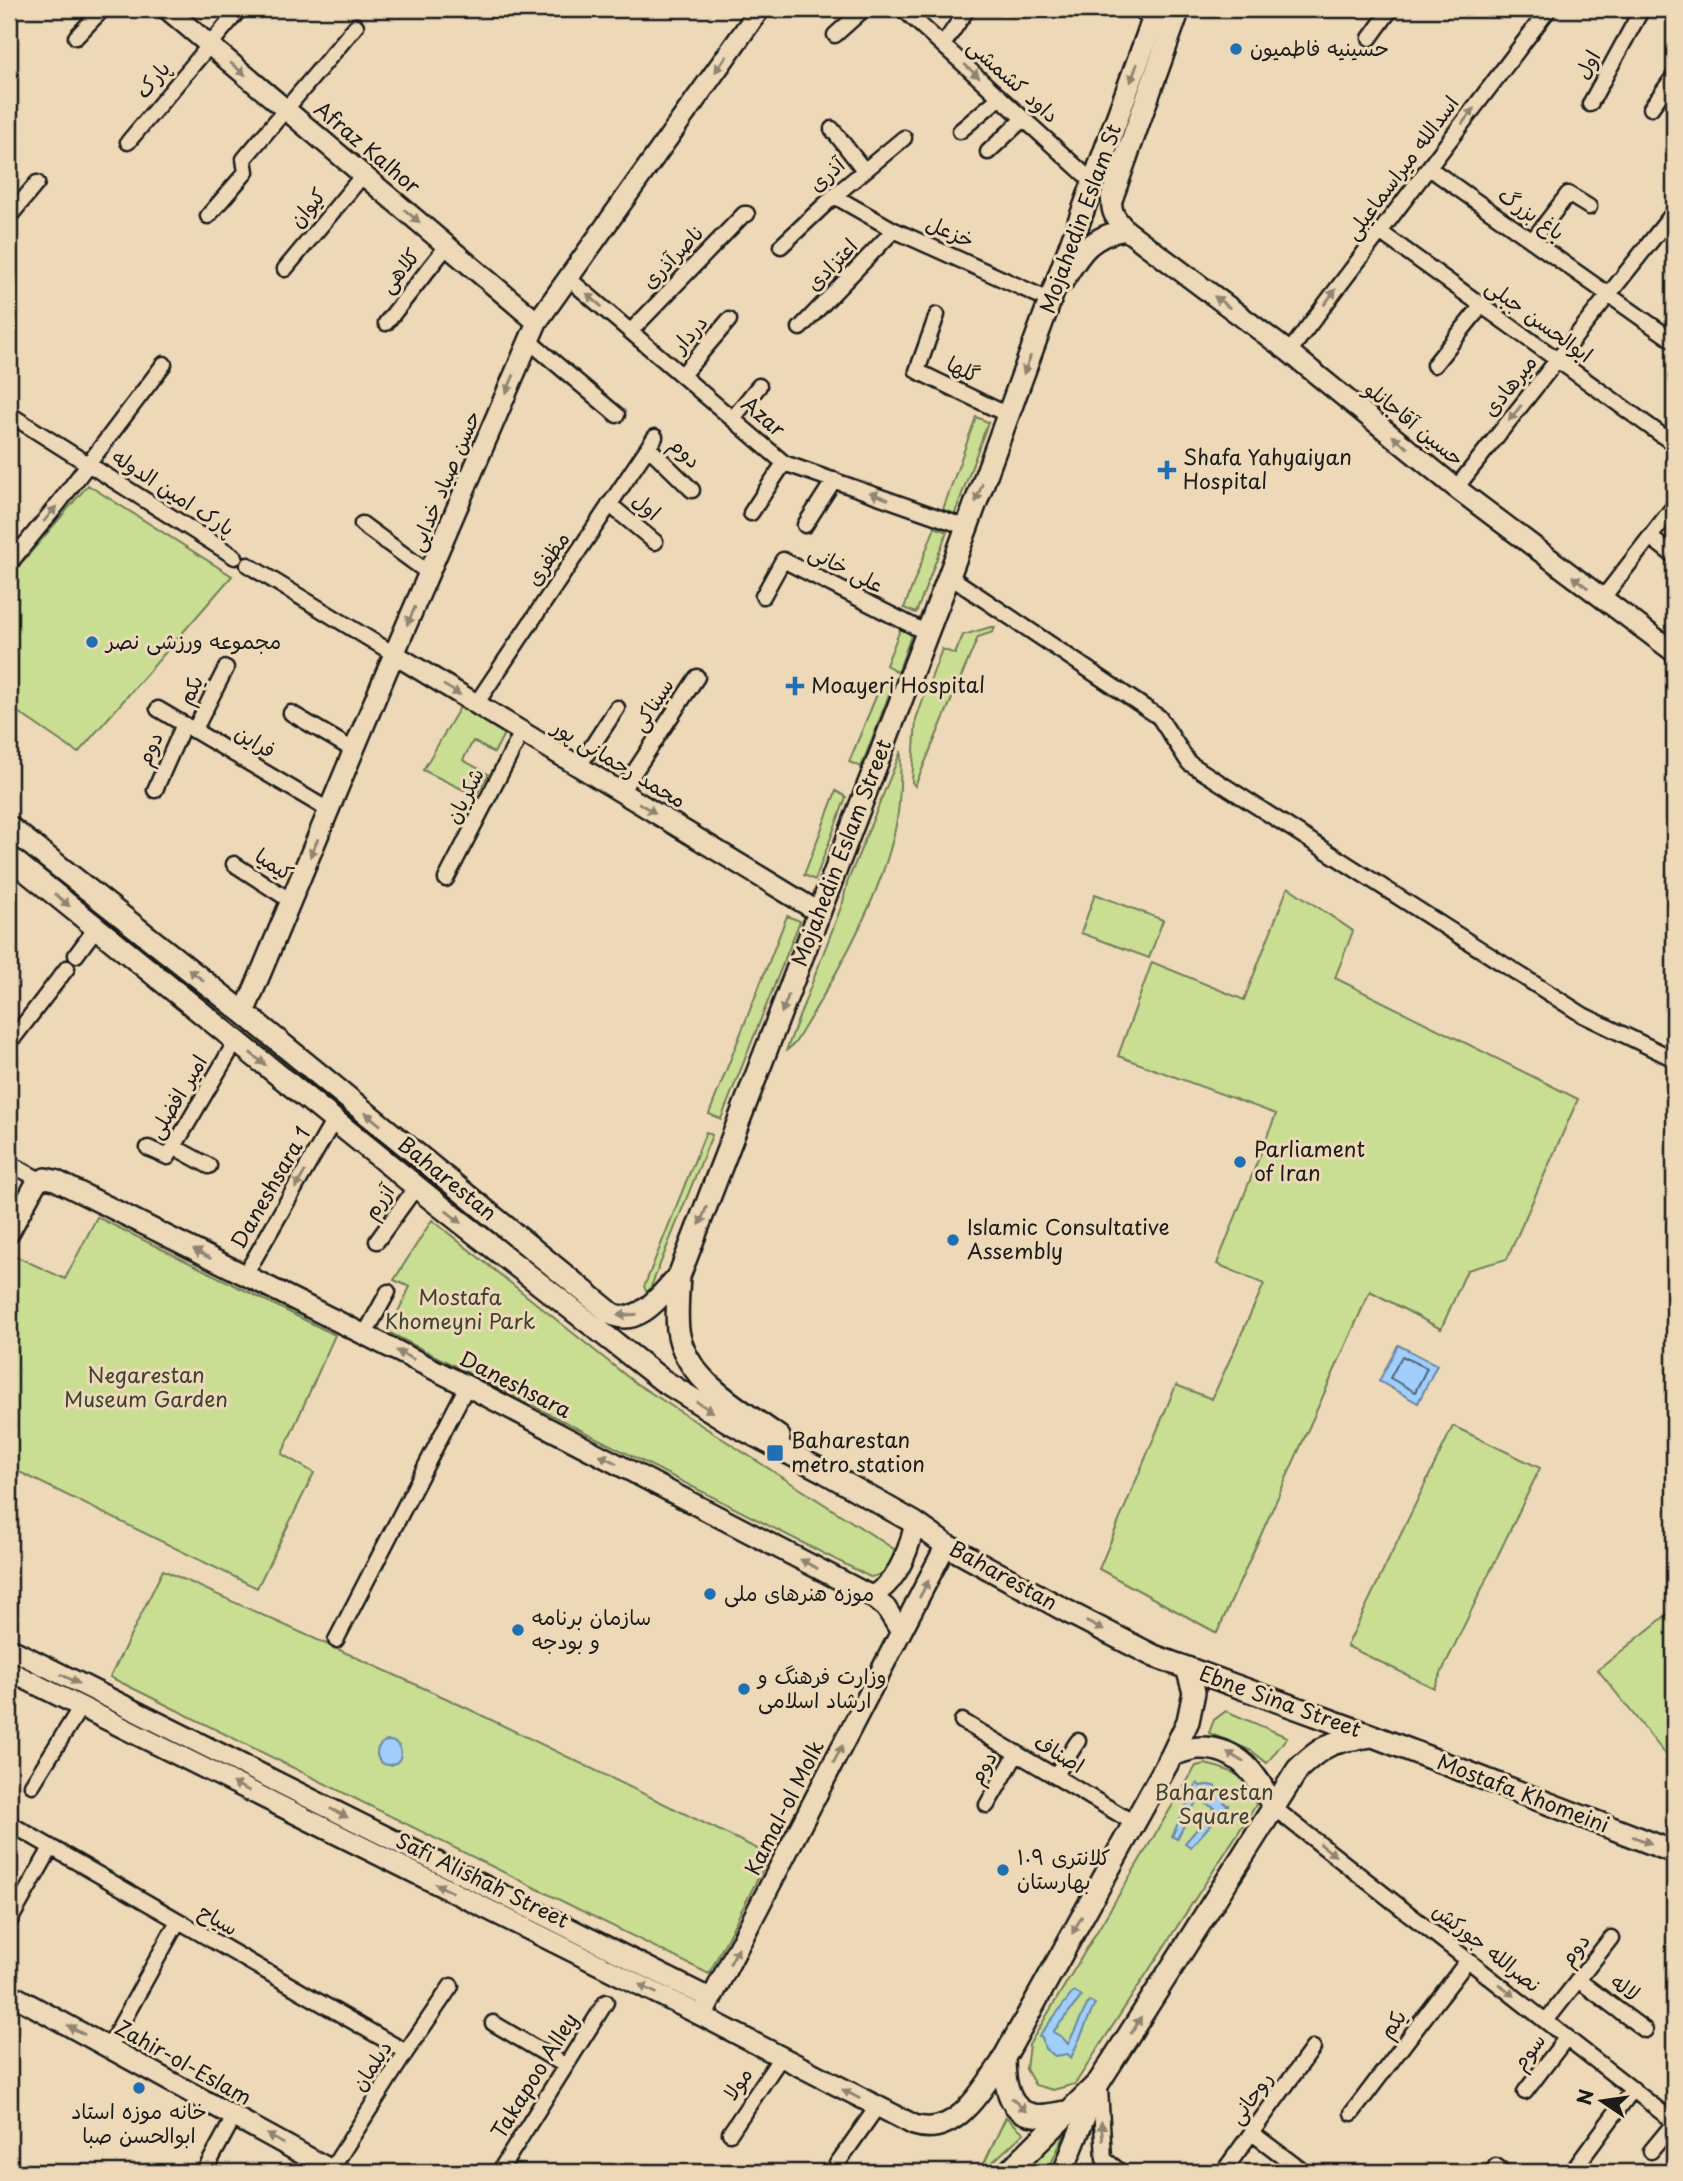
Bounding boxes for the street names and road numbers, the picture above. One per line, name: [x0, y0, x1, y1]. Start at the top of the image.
street label: داود کشمشی: [961, 30, 1067, 129]
street label: اول: [1565, 44, 1607, 84]
street label: پارک: [126, 53, 177, 105]
street label: اسدالله میراسماعیلی: [1335, 88, 1465, 246]
street label: Afraz Kalhor: [308, 92, 429, 201]
street label: Mojahedin Eslam St: [1030, 119, 1128, 317]
street label: آذری: [800, 148, 852, 199]
street label: باغ بزرگ: [1492, 178, 1572, 248]
street label: کیوان: [280, 180, 333, 234]
street label: خزعل: [922, 205, 980, 255]
street label: ناصرآذری: [633, 216, 710, 295]
street label: اعتزادی: [797, 230, 864, 297]
street label: کلاهی: [370, 240, 427, 299]
street label: ابوالحسن جبلی: [1480, 270, 1600, 369]
street label: دردار: [662, 307, 714, 360]
street label: گلها: [942, 346, 986, 390]
street label: میرهادی: [1473, 347, 1543, 423]
street label: حسین آقاجانلو: [1357, 371, 1472, 473]
street label: Azar: [735, 387, 794, 444]
street label: حسن صیاد خدایی: [399, 405, 487, 556]
street label: دوم: [662, 428, 710, 476]
street label: پارک امین الدوله: [107, 440, 242, 543]
street label: اول: [626, 484, 669, 527]
street label: مظفری: [516, 524, 576, 592]
street label: علی خانی: [804, 535, 890, 600]
street label: یکم: [168, 669, 212, 711]
street label: سیناکی: [622, 671, 681, 737]
street label: محمد رحمانی پور: [545, 709, 693, 815]
street label: فراین: [229, 716, 283, 765]
street label: دوم: [127, 726, 172, 771]
street label: Mojahedin Eslam Street: [782, 734, 898, 971]
street label: شکریان: [436, 761, 491, 829]
street label: کیمیا: [249, 839, 301, 888]
street label: امیر افضلی: [139, 1048, 214, 1144]
street label: Daneshsara 1: [221, 1120, 317, 1254]
street label: Baharestan: [392, 1127, 505, 1227]
street label: آزرم: [354, 1176, 403, 1226]
street label: Daneshsara: [454, 1341, 578, 1425]
street label: Baharestan: [944, 1531, 1064, 1617]
street label: Ebne Sina Street: [1195, 1656, 1366, 1744]
street label: اصناف: [1029, 1725, 1091, 1780]
street label: Kamal-ol Molk: [735, 1734, 831, 1880]
street label: دوم: [959, 1744, 1005, 1791]
street label: Mostafa Khomeini: [1433, 1745, 1614, 1840]
street label: Safi Alishah Street: [391, 1823, 575, 1935]
street label: نصرالله جورکش: [1427, 1893, 1550, 1999]
street label: سیاح: [193, 1894, 245, 1942]
street label: دوم: [1550, 1925, 1598, 1973]
street label: لاله: [1605, 1965, 1648, 2008]
street label: یکم: [1370, 2001, 1415, 2045]
street label: Takapoo Alley: [482, 2006, 585, 2144]
street label: Zahir-ol-Eslam: [110, 2010, 258, 2112]
street label: سوم: [1503, 2025, 1554, 2078]
street label: دیلمان: [342, 2033, 399, 2097]
street label: مولا: [714, 2060, 759, 2106]
street label: روحانی: [1219, 2064, 1280, 2130]

